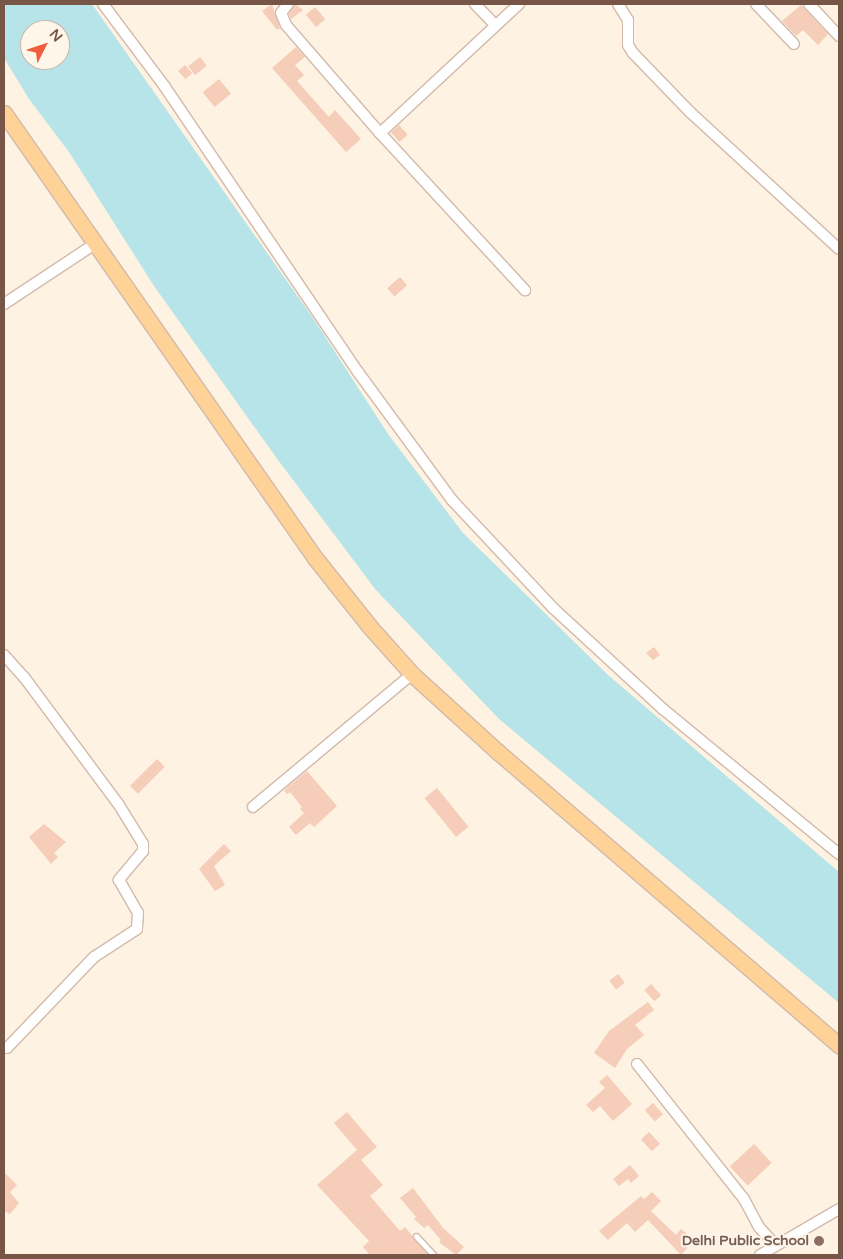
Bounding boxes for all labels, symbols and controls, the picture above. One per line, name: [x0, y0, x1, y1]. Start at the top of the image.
north arrow: [20, 20, 70, 70]
text: N: [46, 26, 66, 45]
place label: Delhi Public School: [682, 1233, 809, 1249]
marker: Delhi Public School: [813, 1235, 825, 1247]

